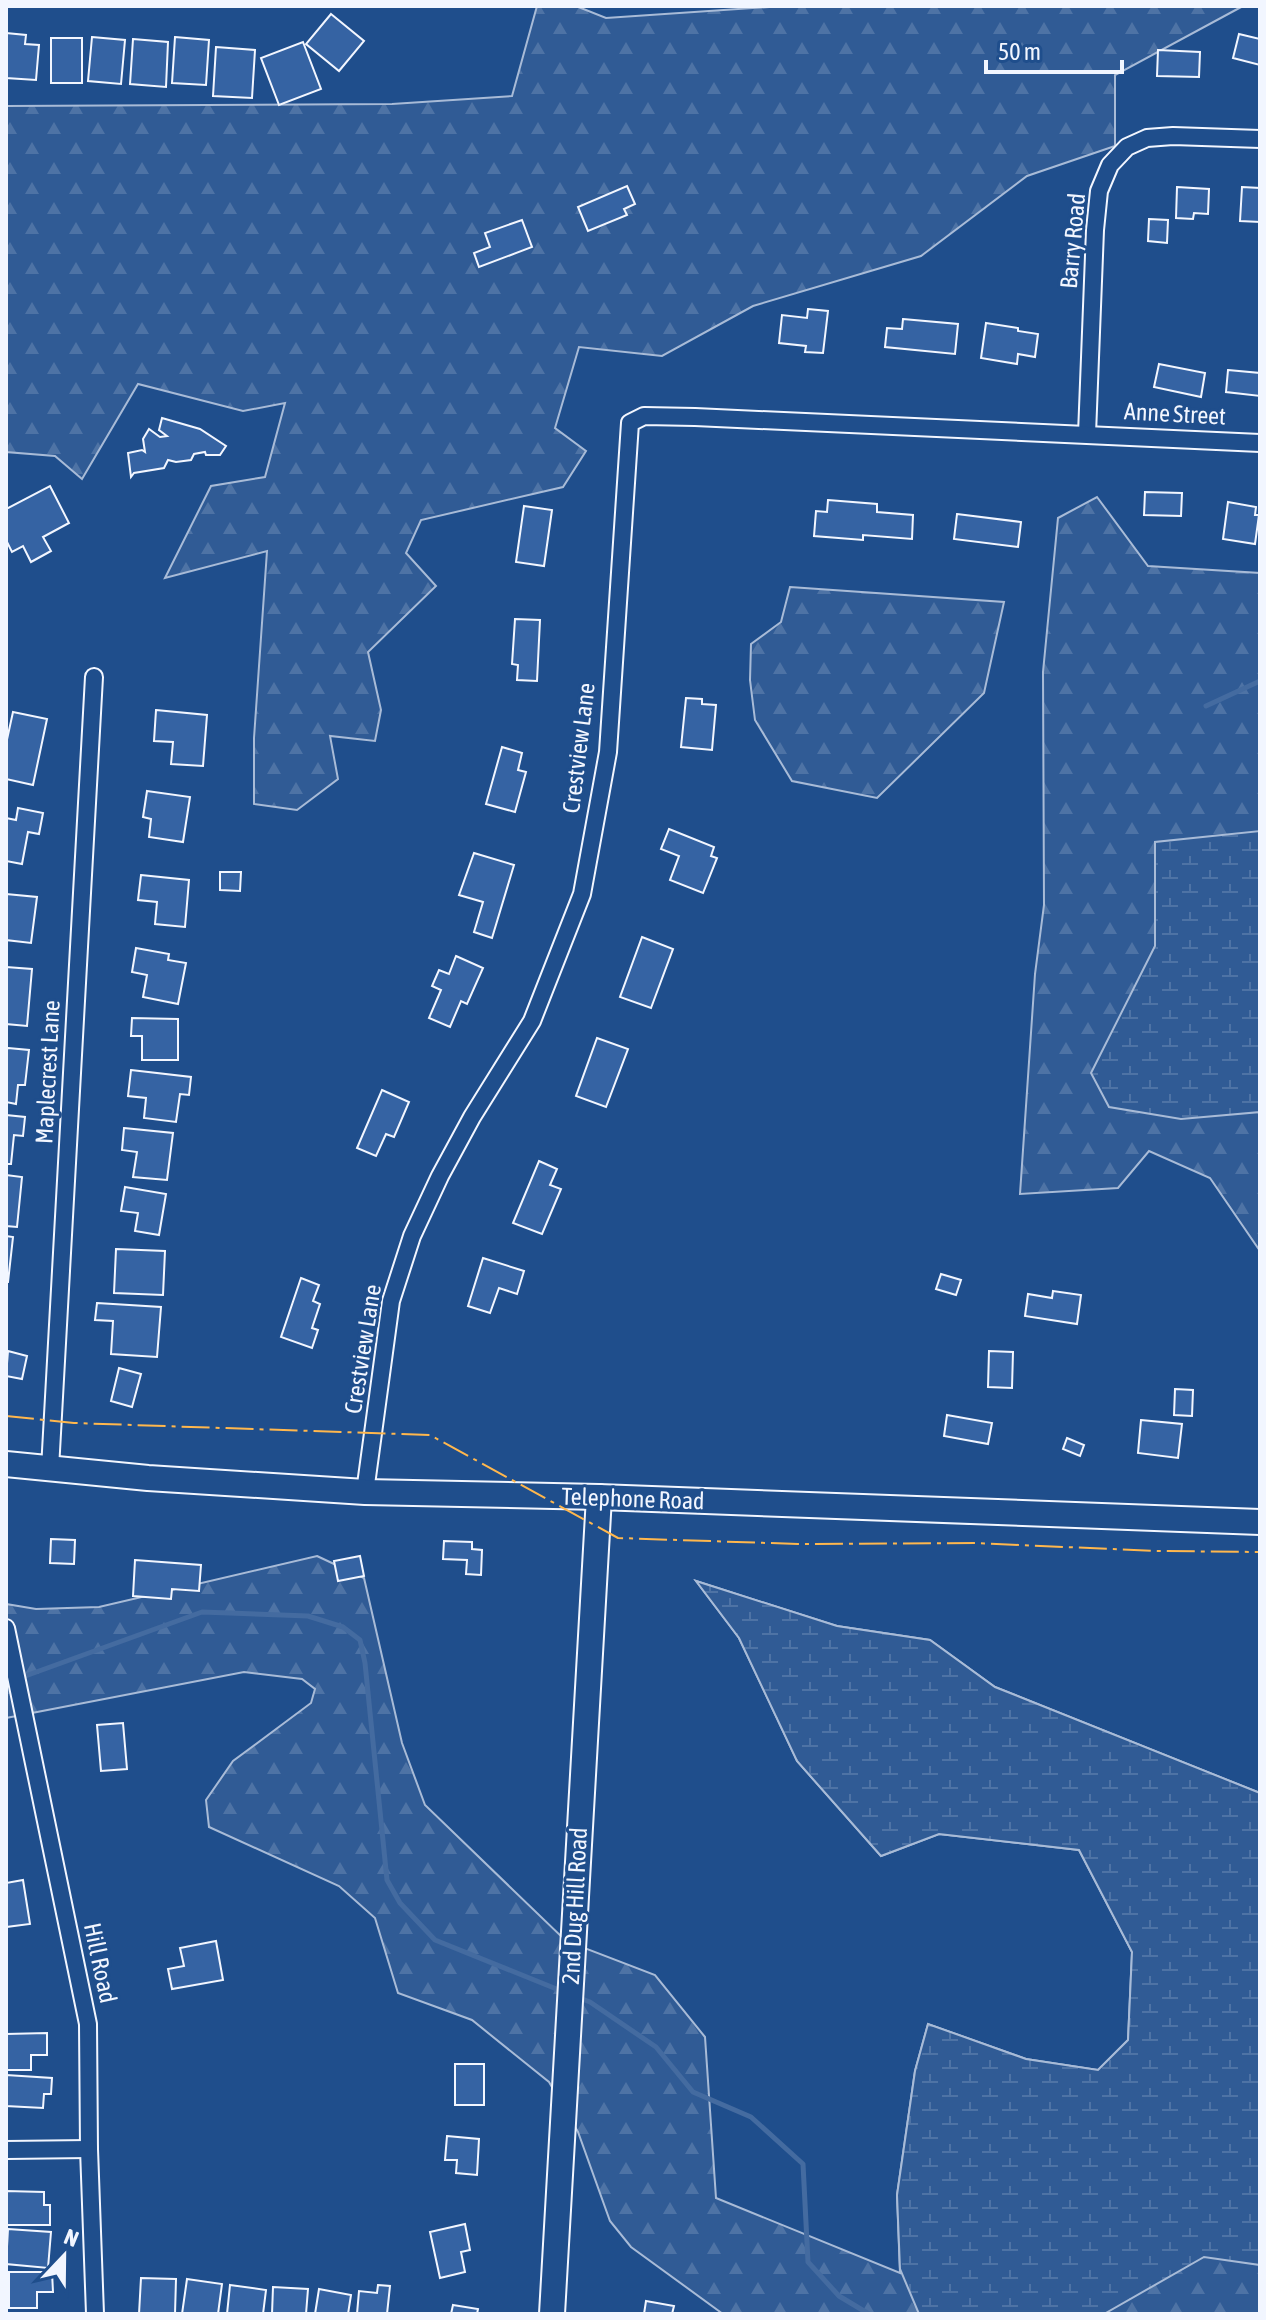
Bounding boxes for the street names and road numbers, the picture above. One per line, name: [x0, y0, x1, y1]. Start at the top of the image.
street label: Barry Road: [1055, 192, 1090, 290]
street label: Anne Street: [1123, 397, 1227, 430]
street label: Crestview Lane: [557, 681, 600, 815]
street label: Maplecrest Lane: [30, 999, 65, 1145]
street label: Crestview Lane: [339, 1282, 386, 1416]
street label: Telephone Road: [561, 1483, 705, 1514]
street label: 2nd Dug Hill Road: [557, 1827, 592, 1985]
street label: Hill Road: [79, 1920, 122, 2005]

